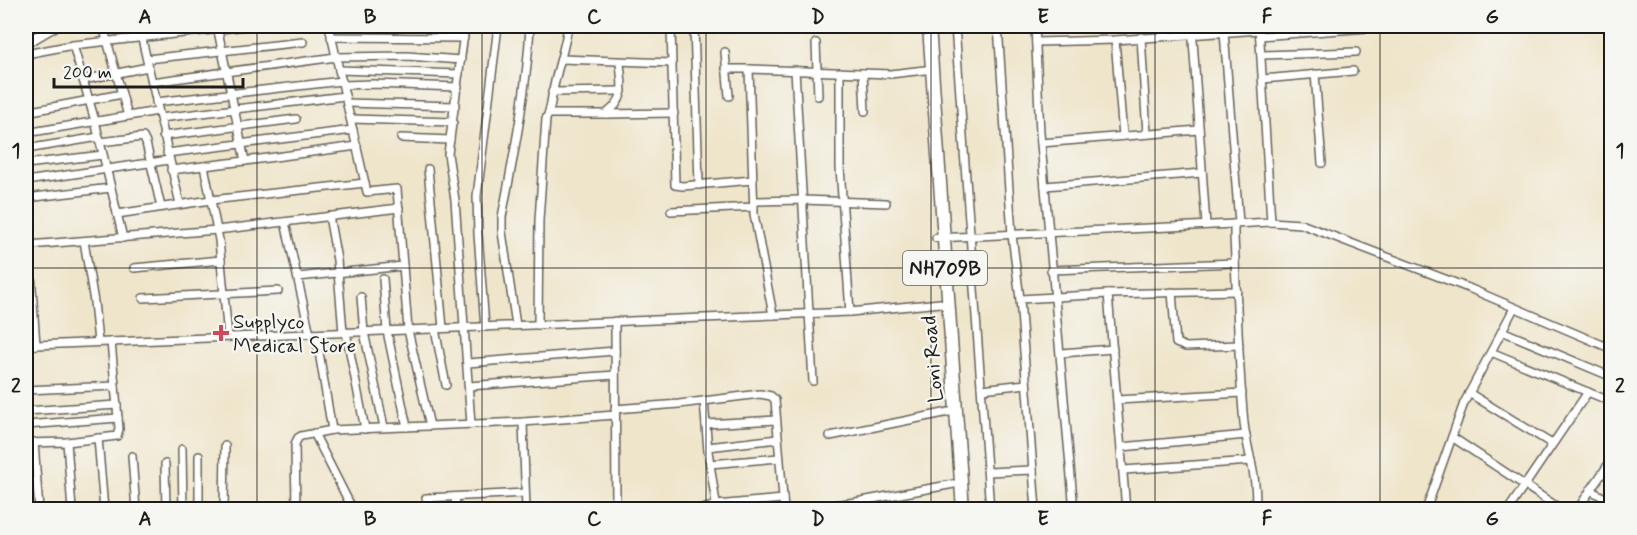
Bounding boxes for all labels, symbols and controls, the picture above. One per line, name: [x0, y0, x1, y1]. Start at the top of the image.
text: A: [138, 4, 152, 31]
text: B: [364, 4, 377, 31]
text: C: [587, 4, 602, 31]
text: D: [811, 4, 825, 31]
text: E: [1037, 4, 1049, 31]
text: F: [1262, 4, 1273, 31]
text: G: [1485, 4, 1499, 31]
scale bar: [54, 51, 243, 89]
text: 200 m: [63, 61, 112, 85]
text: 1: [12, 138, 20, 165]
text: 1: [1616, 138, 1624, 165]
road number: NH709B: [903, 251, 987, 285]
place label: Supplyco Medical Store: [233, 308, 356, 360]
street label: Loni Road: [915, 314, 951, 404]
marker: Supplyco Medical Store: [214, 326, 228, 340]
text: 2: [11, 373, 21, 400]
text: 2: [1615, 373, 1625, 400]
text: A: [138, 506, 152, 533]
text: B: [364, 506, 377, 533]
text: C: [587, 506, 602, 533]
text: D: [811, 506, 825, 533]
text: E: [1037, 506, 1049, 533]
text: F: [1262, 506, 1273, 533]
text: G: [1485, 506, 1499, 533]

